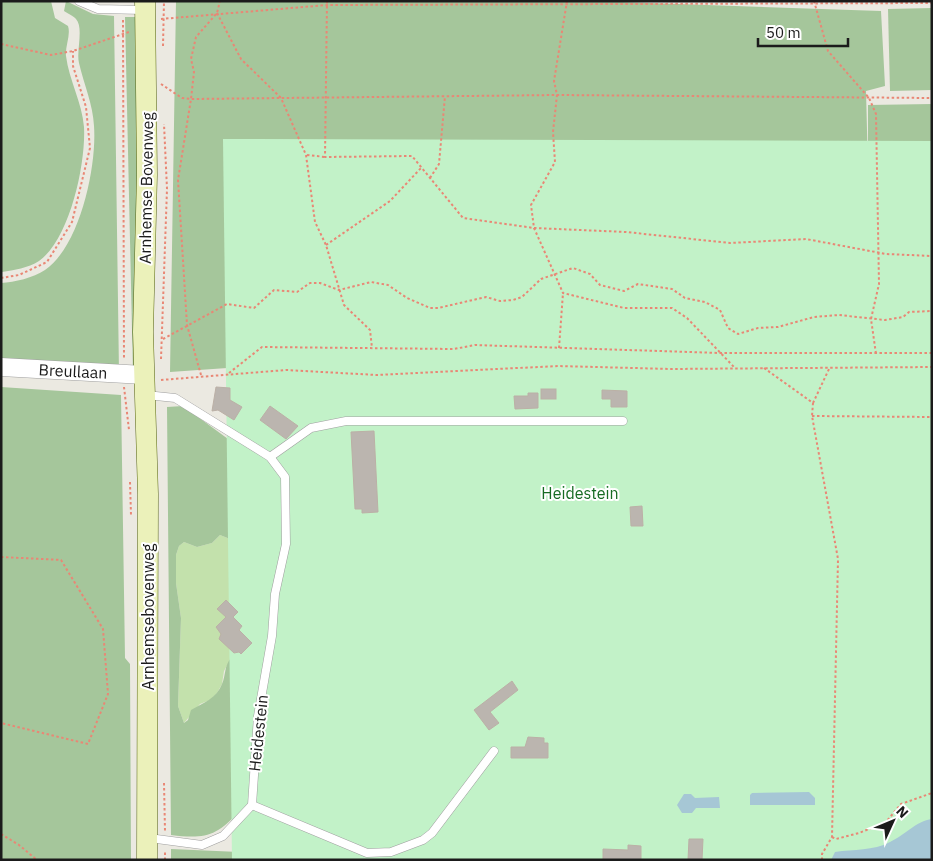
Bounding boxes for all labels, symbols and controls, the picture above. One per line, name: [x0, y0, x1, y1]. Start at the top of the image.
scale bar: [758, 15, 848, 47]
text: 50 m: [766, 23, 801, 42]
street label: Arnhemse Bovenweg: [135, 111, 157, 264]
street label: Breullaan: [38, 359, 108, 383]
park label: Heidestein: [541, 483, 619, 503]
street label: Arnhemsebovenweg: [138, 543, 158, 690]
street label: Heidestein: [244, 694, 272, 772]
north arrow: [868, 796, 918, 846]
text: N: [892, 802, 912, 822]

